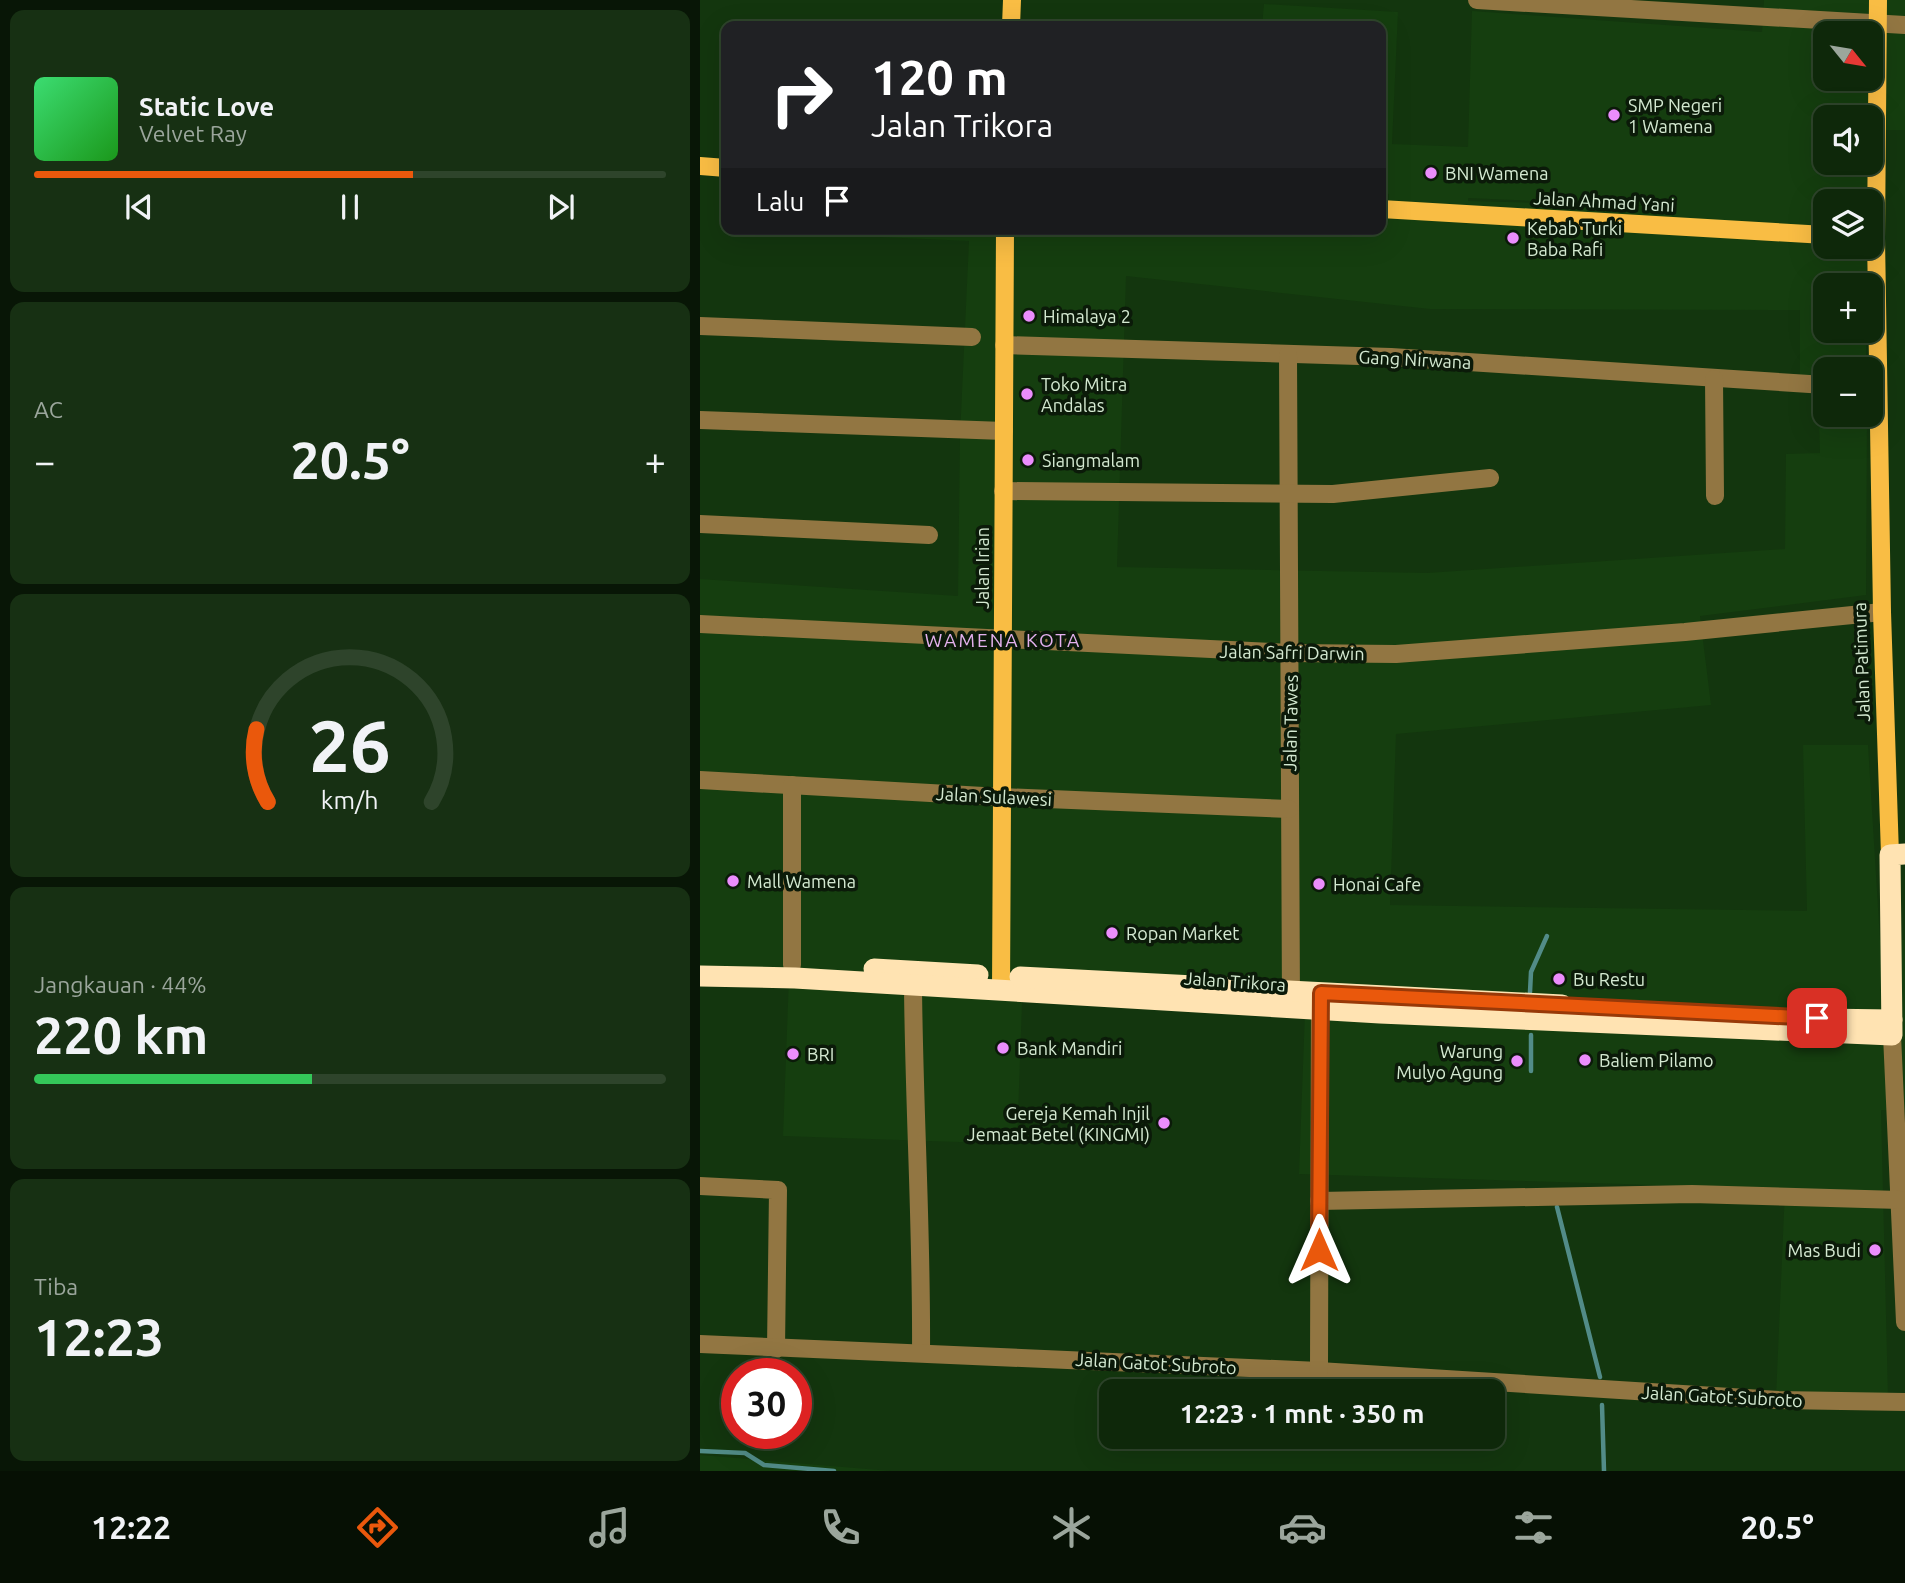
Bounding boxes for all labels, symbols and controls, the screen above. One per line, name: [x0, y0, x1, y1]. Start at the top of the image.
north arrow: [1813, 21, 1883, 91]
map controls: [1813, 21, 1883, 427]
icon: right: [756, 49, 847, 140]
text: 120 m: [871, 49, 1008, 104]
text: Static Love: [139, 92, 274, 121]
place label: SMP Negeri 1 Wamena: [1628, 95, 1722, 136]
button: sound: [1813, 105, 1883, 175]
text: Jalan Trikora: [871, 107, 1053, 143]
marker: SMP Negeri 1 Wamena: [1606, 107, 1622, 123]
text: Velvet Ray: [139, 121, 247, 146]
place label: BNI Wamena: [1445, 163, 1549, 183]
marker: BNI Wamena: [1423, 165, 1439, 181]
icon: arrive: [818, 182, 856, 220]
text: Lalu: [756, 187, 804, 216]
street label: Jalan Ahmad Yani: [1533, 187, 1675, 215]
icon: previous: [120, 188, 158, 226]
icon: pause: [331, 188, 369, 226]
icon: next: [542, 188, 580, 226]
button: layers: [1813, 189, 1883, 259]
place label: Kebab Turki Baba Rafi: [1527, 218, 1622, 259]
marker: Kebab Turki Baba Rafi: [1505, 230, 1521, 246]
button: +: [1813, 273, 1883, 343]
place label: Himalaya 2: [1043, 306, 1131, 326]
marker: Himalaya 2: [1021, 308, 1037, 324]
street label: Gang Nirwana: [1358, 346, 1472, 372]
button: −: [1813, 357, 1883, 427]
place label: Toko Mitra Andalas: [1041, 374, 1127, 415]
marker: Toko Mitra Andalas: [1019, 386, 1035, 402]
text: AC: [34, 397, 63, 422]
text: 20.5°: [290, 431, 410, 489]
text: −: [34, 440, 55, 482]
text: +: [645, 440, 666, 482]
place label: Siangmalam: [1042, 450, 1140, 470]
marker: Siangmalam: [1020, 452, 1036, 468]
street label: Jalan Irian: [972, 527, 992, 609]
street label: Jalan Patimura: [1849, 602, 1873, 722]
district label: WAMENA KOTA: [925, 629, 1081, 651]
street label: Jalan Safri Darwin: [1219, 641, 1365, 663]
street label: Jalan Tawes: [1279, 674, 1301, 772]
text: 26: [309, 704, 391, 786]
street label: Jalan Sulawesi: [935, 783, 1053, 809]
text: km/h: [321, 785, 379, 813]
place label: Mall Wamena: [747, 871, 856, 891]
marker: Mall Wamena: [725, 873, 741, 889]
place label: Honai Cafe: [1333, 874, 1421, 894]
marker: Honai Cafe: [1311, 876, 1327, 892]
place label: Ropan Market: [1126, 923, 1239, 943]
marker: Ropan Market: [1104, 925, 1120, 941]
street label: Jalan Trikora: [1183, 967, 1287, 995]
place label: Bu Restu: [1573, 969, 1645, 989]
marker: Bu Restu: [1551, 971, 1567, 987]
text: Jangkauan · 44%: [34, 972, 206, 997]
pin: [1787, 988, 1847, 1048]
icon: arrive: [1798, 999, 1836, 1037]
text: 220 km: [34, 1006, 208, 1064]
place label: Bank Mandiri: [1017, 1038, 1122, 1058]
marker: Bank Mandiri: [995, 1040, 1011, 1056]
place label: Warung Mulyo Agung: [1396, 1041, 1503, 1082]
place label: BRI: [807, 1044, 834, 1064]
marker: BRI: [785, 1046, 801, 1062]
place label: Baliem Pilamo: [1599, 1050, 1714, 1070]
marker: Baliem Pilamo: [1577, 1052, 1593, 1068]
marker: Warung Mulyo Agung: [1509, 1053, 1525, 1069]
place label: Gereja Kemah Injil Jemaat Betel (KINGMI): [967, 1103, 1150, 1145]
marker: Gereja Kemah Injil Jemaat Betel (KINGMI): [1156, 1115, 1172, 1131]
position arrow: [1282, 1213, 1356, 1287]
place label: Mas Budi: [1788, 1240, 1861, 1260]
marker: Mas Budi: [1867, 1242, 1883, 1258]
text: Tiba: [34, 1274, 78, 1299]
text: 12:23: [34, 1308, 164, 1366]
street label: Jalan Gatot Subroto: [1075, 1349, 1237, 1377]
speed limit sign: 30: [721, 1358, 812, 1449]
street label: Jalan Gatot Subroto: [1641, 1382, 1803, 1410]
text: 12:23 · 1 mnt · 350 m: [1180, 1399, 1424, 1428]
icon: directions: [353, 1503, 402, 1552]
icon: music: [585, 1503, 634, 1552]
icon: phone: [816, 1503, 865, 1552]
icon: climate: [1047, 1503, 1096, 1552]
icon: car: [1278, 1503, 1327, 1552]
icon: filters: [1509, 1503, 1558, 1552]
text: 12:22: [91, 1509, 171, 1545]
text: 20.5°: [1740, 1509, 1814, 1545]

